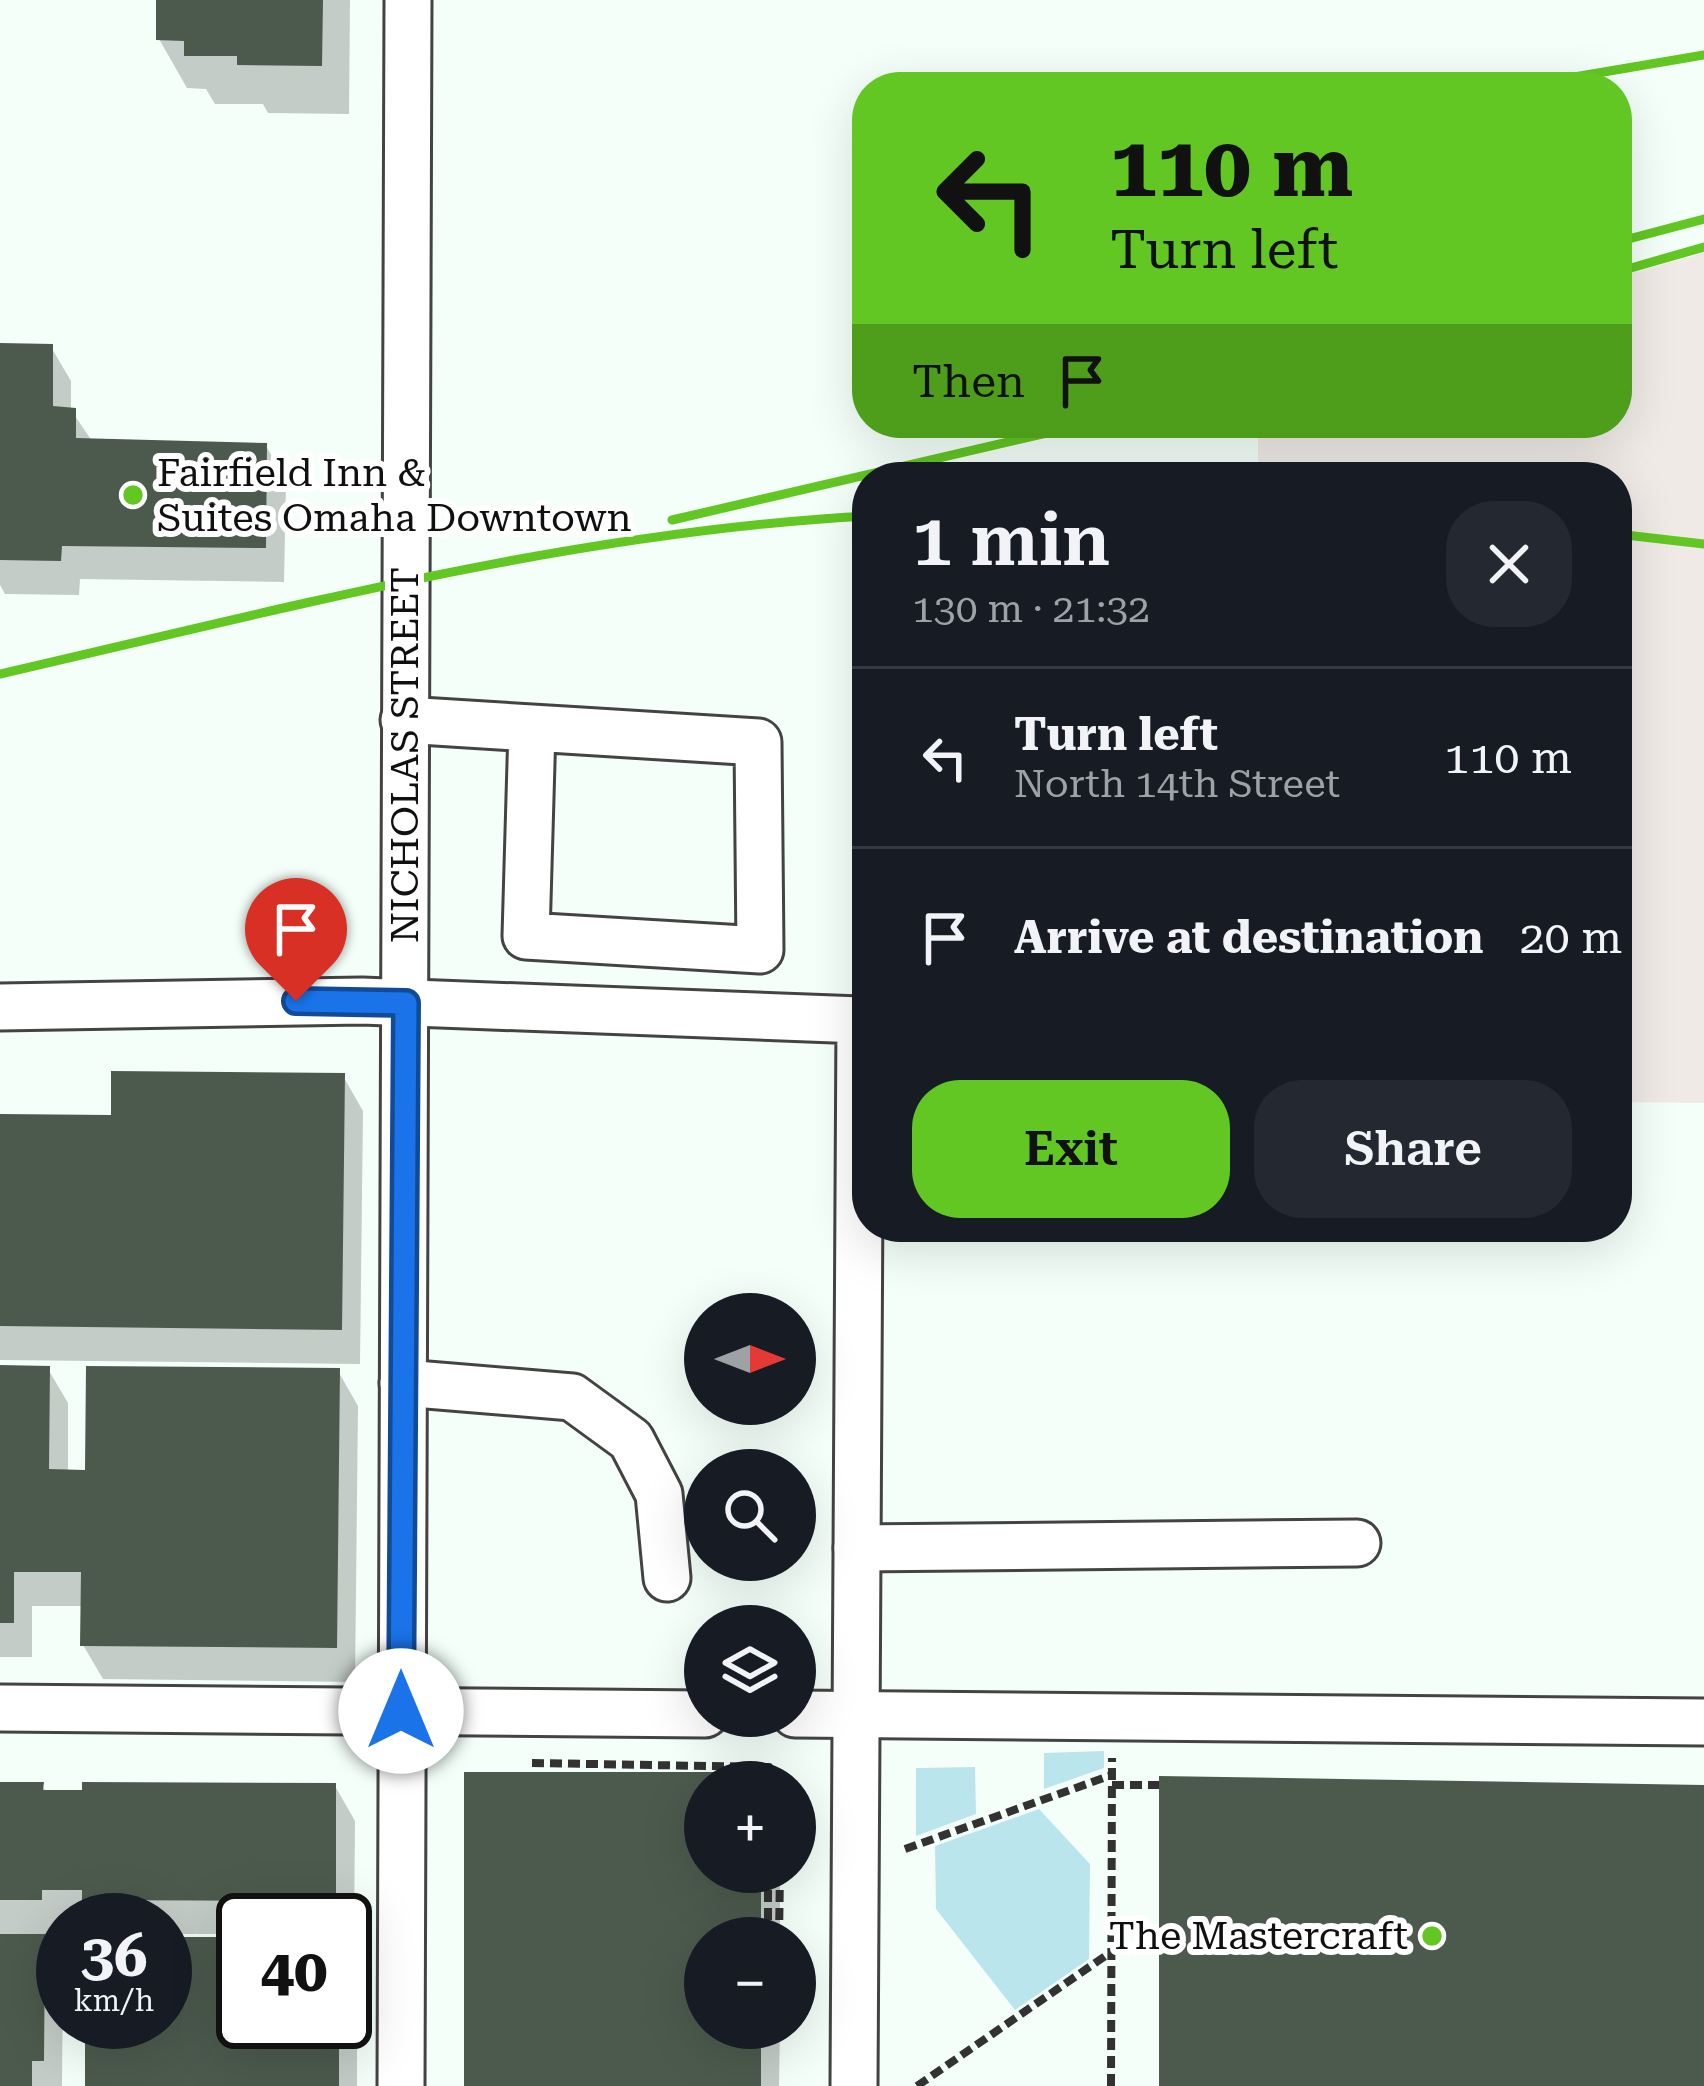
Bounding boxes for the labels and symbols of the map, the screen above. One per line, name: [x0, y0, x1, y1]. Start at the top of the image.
place label: Fairfield Inn & Suites Omaha Downtown: [157, 450, 632, 541]
marker: Fairfield Inn & Suites Omaha Downtown: [120, 482, 146, 508]
street label: NICHOLAS STREET: [382, 567, 428, 943]
pin: [245, 878, 347, 1001]
north arrow: [684, 1293, 816, 1425]
position arrow: [338, 1648, 464, 1774]
speed limit sign: 40: [216, 1893, 372, 2049]
place label: The Mastercraft: [1109, 1913, 1408, 1959]
marker: The Mastercraft: [1419, 1923, 1445, 1949]

